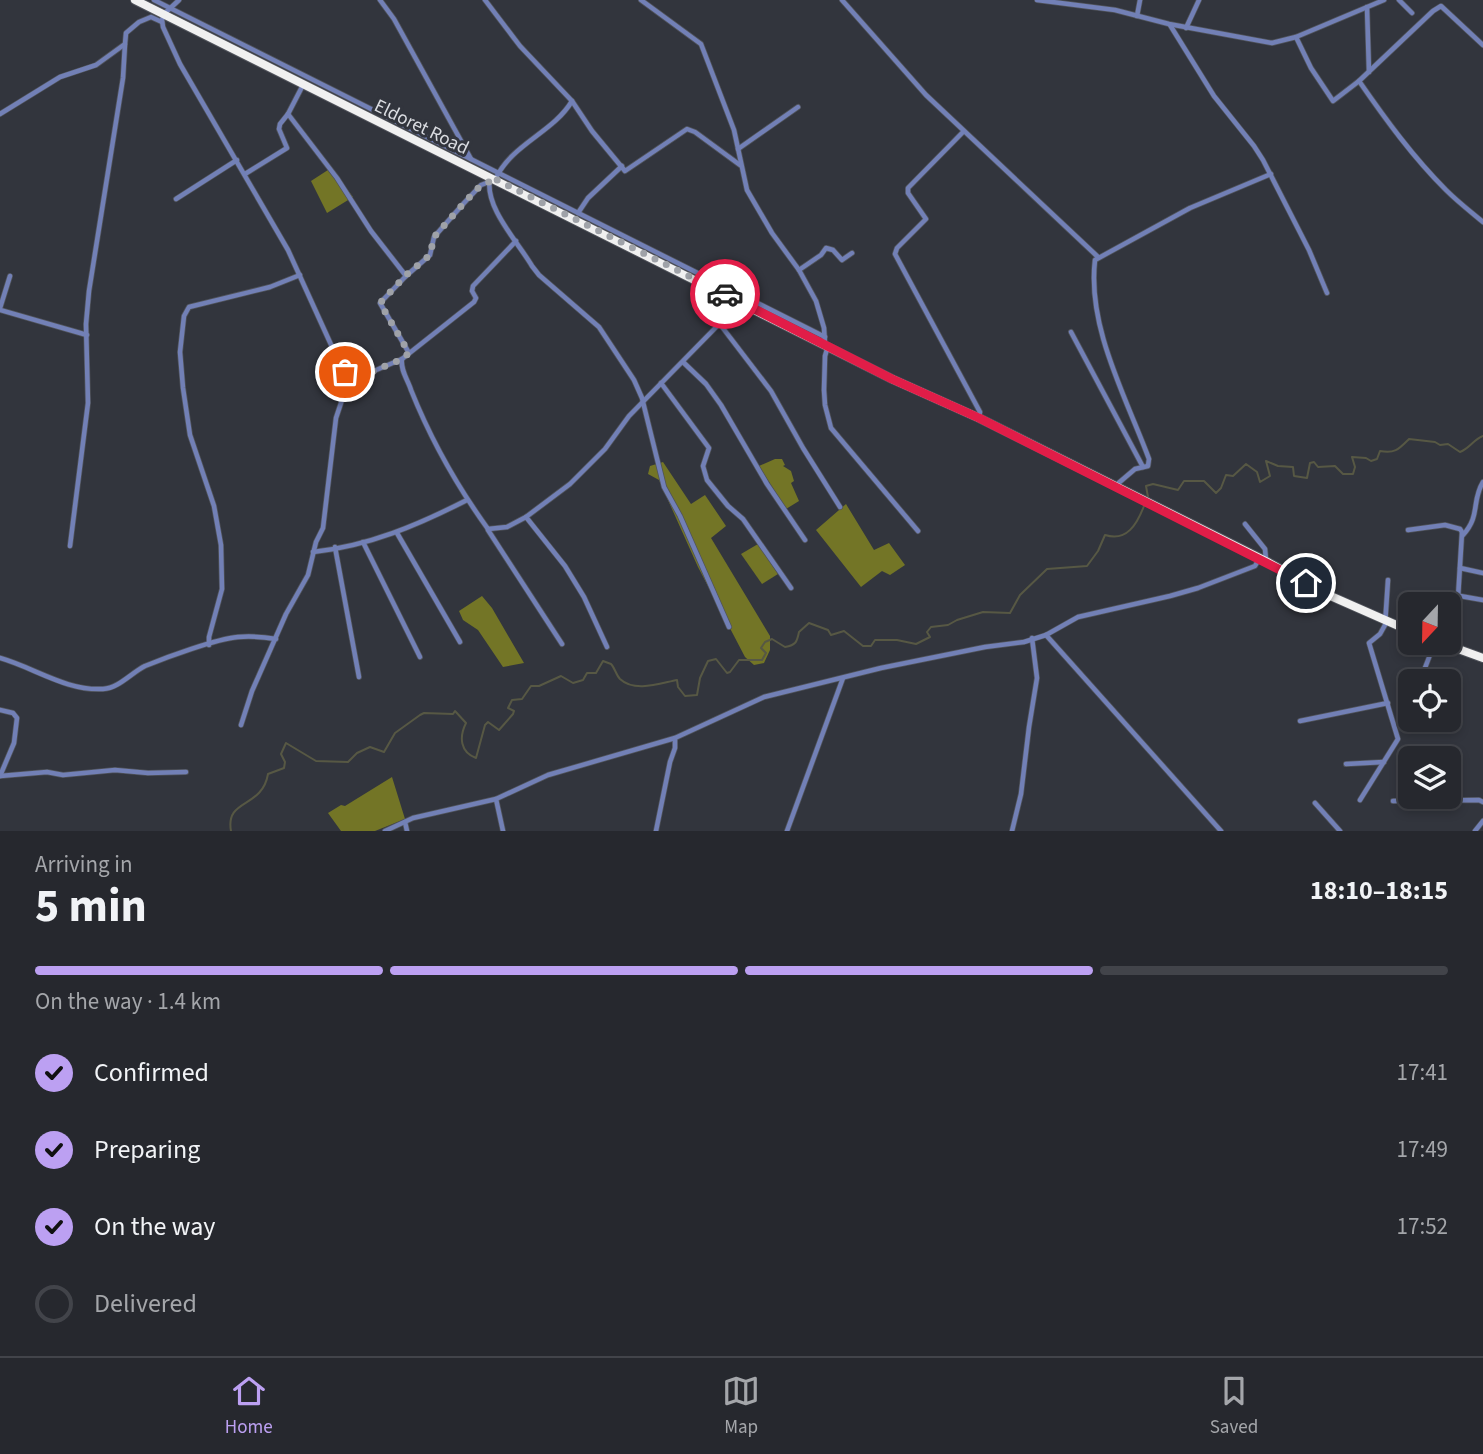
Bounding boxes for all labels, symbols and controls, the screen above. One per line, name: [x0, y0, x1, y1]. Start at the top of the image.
street label: Eldoret Road: [369, 93, 473, 162]
courier: [690, 259, 760, 329]
icon: car: [706, 275, 744, 313]
pin: [315, 342, 375, 402]
icon: bag: [326, 353, 364, 391]
pin: [1276, 553, 1336, 613]
icon: home: [1287, 564, 1325, 602]
north arrow: [1398, 592, 1461, 654]
map controls: [1398, 592, 1461, 809]
button: locate: [1398, 669, 1461, 732]
button: layers: [1398, 746, 1461, 809]
text: Arriving in: [35, 848, 133, 881]
text: 18:10–18:15: [1310, 872, 1448, 909]
text: 5 min: [35, 874, 147, 939]
text: On the way · 1.4 km: [35, 985, 221, 1018]
icon: check: [35, 1054, 73, 1092]
text: Confirmed: [94, 1054, 209, 1091]
text: 17:41: [1397, 1056, 1448, 1089]
icon: check: [35, 1131, 73, 1169]
text: Preparing: [94, 1131, 200, 1168]
text: 17:49: [1397, 1133, 1448, 1166]
icon: check: [35, 1208, 73, 1246]
text: On the way: [94, 1208, 215, 1245]
text: 17:52: [1397, 1210, 1448, 1243]
text: Delivered: [94, 1285, 197, 1322]
tab: Home: [225, 1372, 273, 1441]
tab: Map: [722, 1372, 760, 1441]
tab: Saved: [1210, 1372, 1258, 1441]

